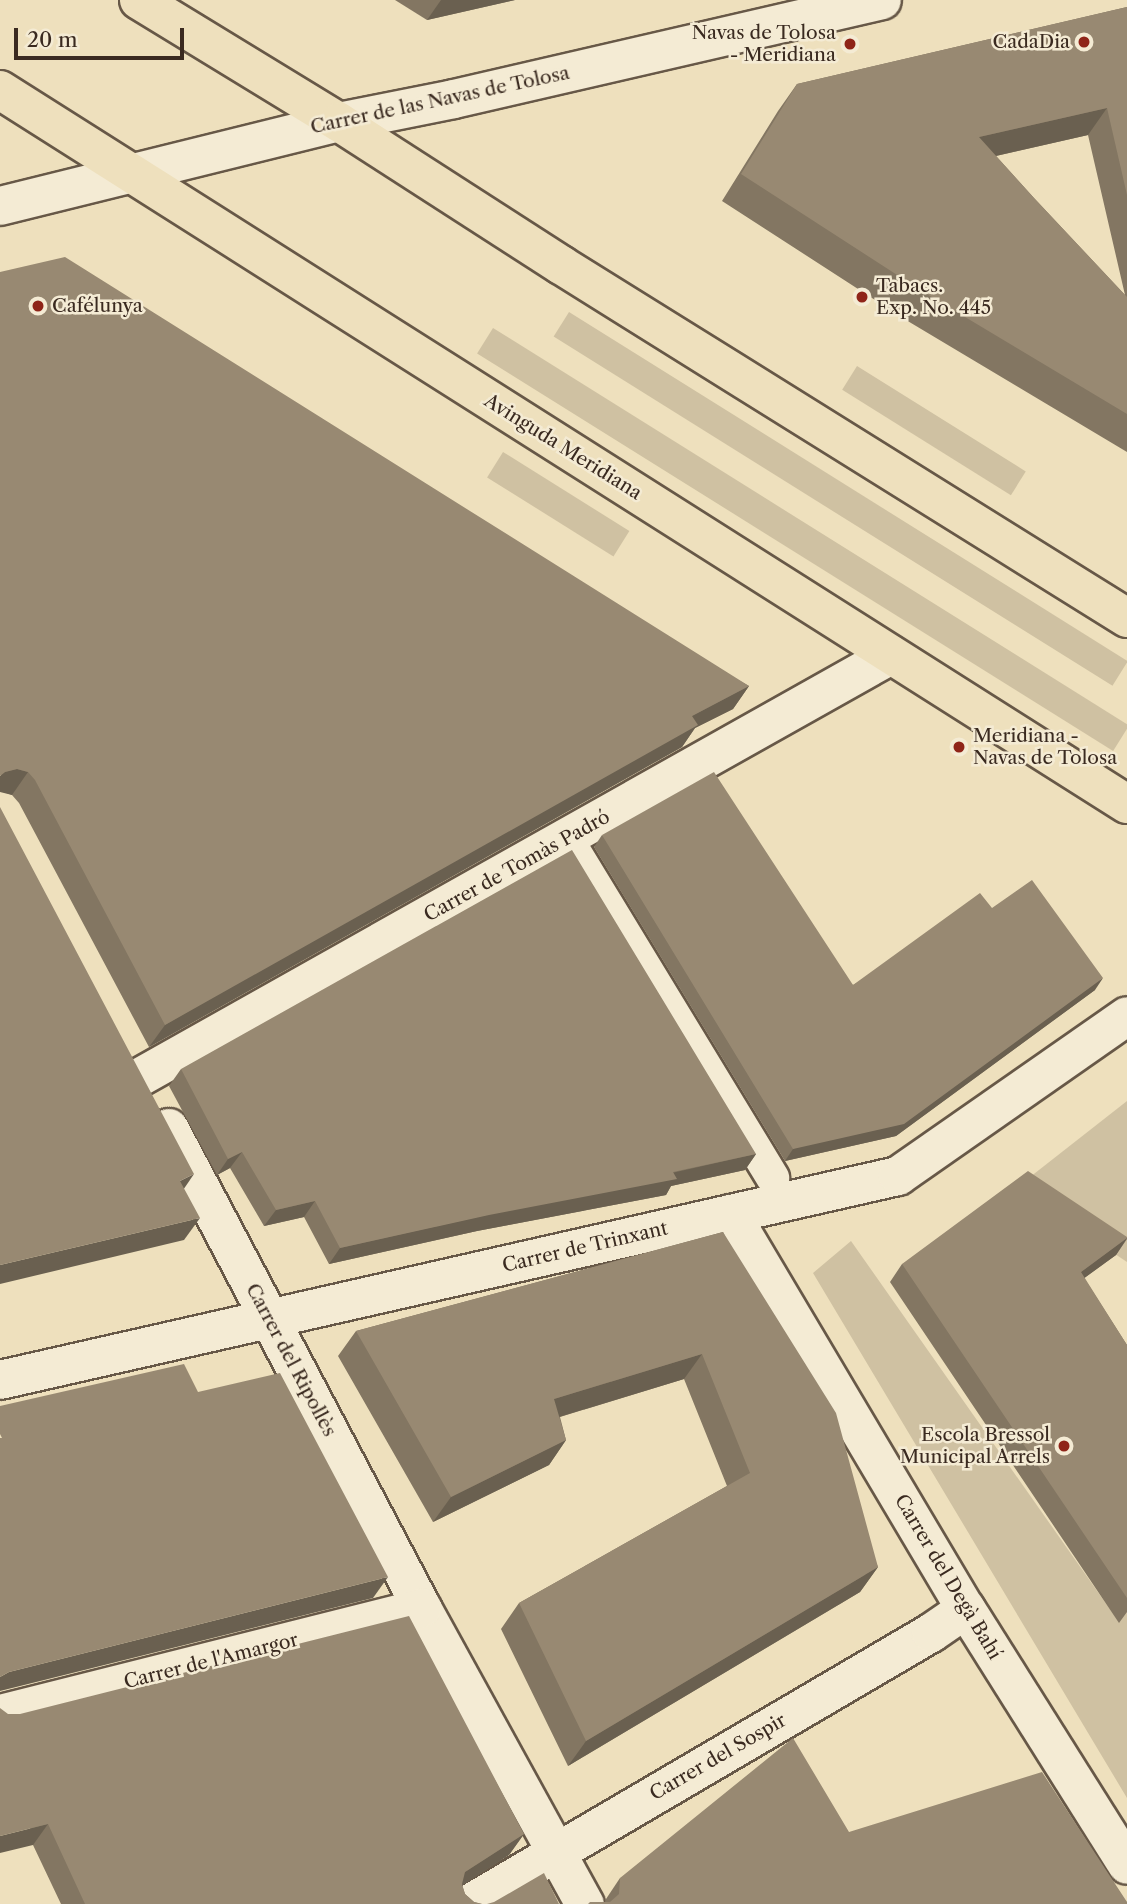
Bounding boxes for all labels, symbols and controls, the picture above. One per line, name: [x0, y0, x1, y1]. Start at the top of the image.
scale bar: [18, 14, 187, 58]
place label: Navas de Tolosa - Meridiana: [691, 22, 836, 66]
text: 20 m: [27, 27, 78, 52]
place label: CadaDia: [993, 31, 1070, 53]
marker: CadaDia: [1076, 34, 1092, 50]
marker: Navas de Tolosa - Meridiana: [842, 36, 858, 52]
street label: Carrer de las Navas de Tolosa: [308, 61, 572, 139]
place label: Tabacs. Exp. No. 445: [876, 275, 991, 319]
marker: Tabacs. Exp. No. 445: [854, 289, 870, 305]
place label: Cafélunya: [52, 295, 143, 317]
marker: Cafélunya: [30, 298, 46, 314]
street label: Avinguda Meridiana: [480, 389, 646, 505]
place label: Meridiana - Navas de Tolosa: [973, 725, 1118, 769]
marker: Meridiana - Navas de Tolosa: [951, 739, 967, 755]
street label: Carrer de Tomàs Padró: [420, 805, 614, 927]
street label: Carrer de Trinxant: [500, 1217, 670, 1277]
street label: Carrer del Ripollès: [241, 1279, 341, 1441]
place label: Escola Bressol Municipal Arrels: [899, 1424, 1050, 1468]
marker: Escola Bressol Municipal Arrels: [1056, 1438, 1072, 1454]
street label: Carrer del Degà Bahí: [890, 1490, 1006, 1664]
street label: Carrer de l'Amargor: [121, 1628, 301, 1694]
street label: Carrer del Sospir: [646, 1709, 790, 1805]

